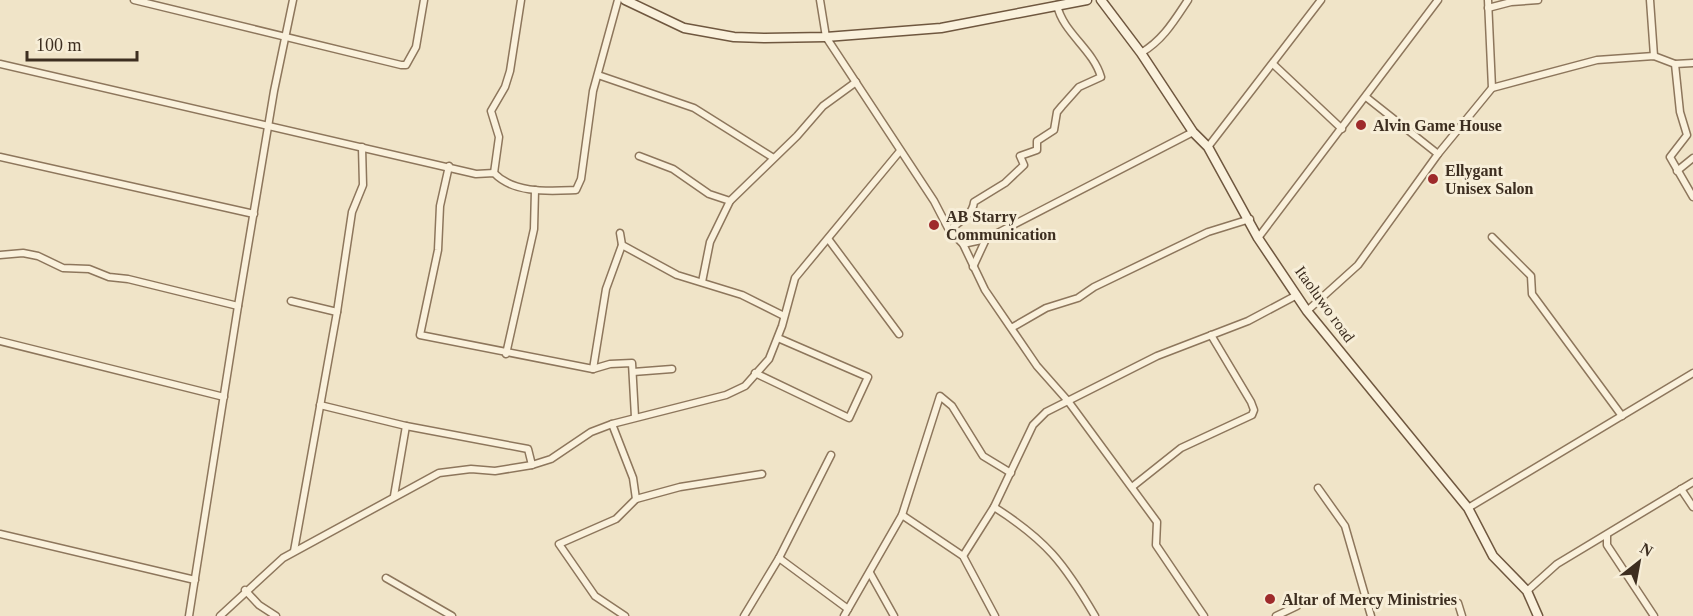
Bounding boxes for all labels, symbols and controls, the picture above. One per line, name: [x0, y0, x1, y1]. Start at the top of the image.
scale bar: [27, 24, 136, 62]
text: 100 m: [36, 35, 82, 55]
place label: Alvin Game House: [1373, 117, 1502, 134]
marker: Alvin Game House: [1354, 118, 1368, 132]
place label: Ellygant Unisex Salon: [1445, 162, 1534, 197]
marker: Ellygant Unisex Salon: [1426, 172, 1440, 186]
place label: AB Starry Communication: [946, 208, 1056, 243]
marker: AB Starry Communication: [927, 218, 941, 232]
street label: Itaoluwo road: [1292, 263, 1358, 345]
north arrow: [1609, 532, 1669, 592]
text: N: [1637, 539, 1656, 560]
place label: Altar of Mercy Ministries: [1282, 591, 1457, 609]
marker: Altar of Mercy Ministries: [1263, 592, 1277, 606]

